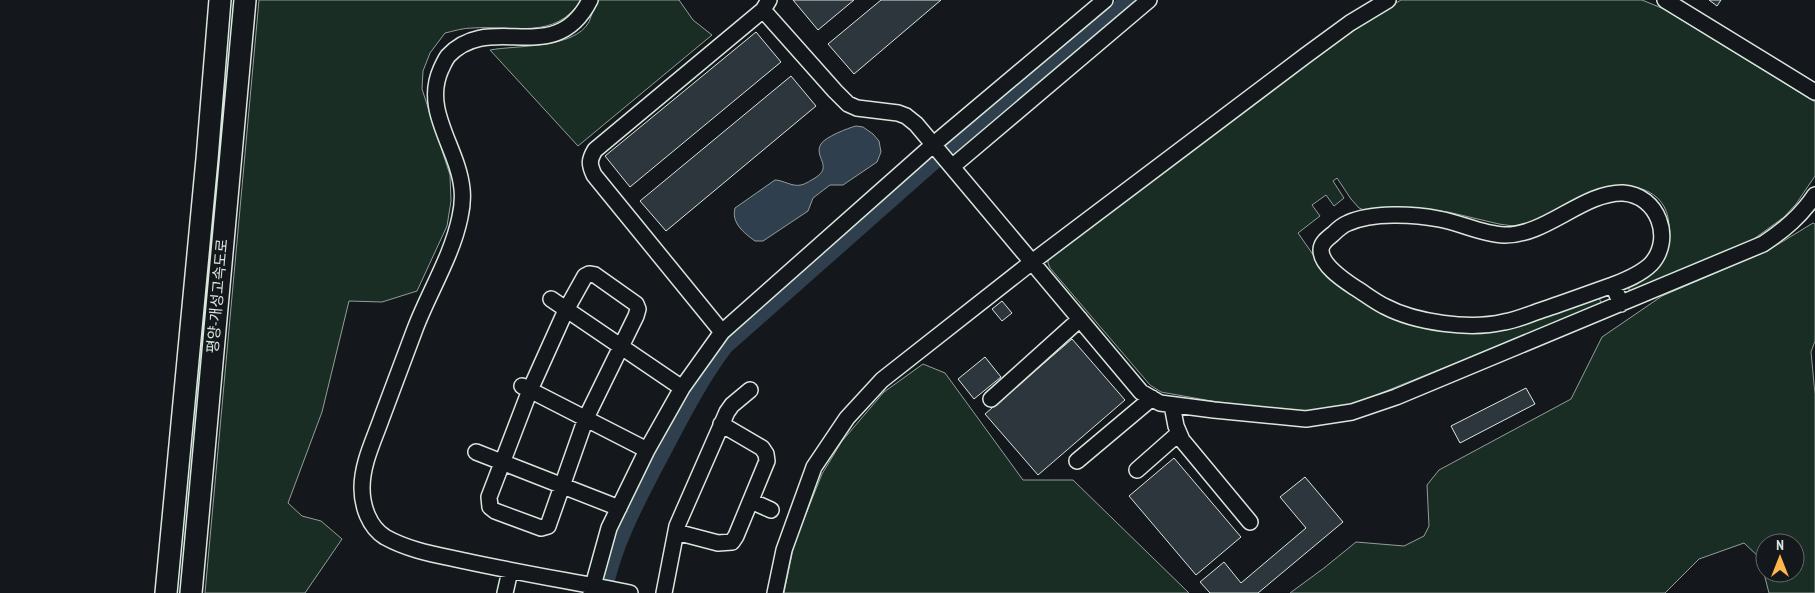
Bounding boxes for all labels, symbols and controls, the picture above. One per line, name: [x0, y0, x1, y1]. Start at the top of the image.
street label: 평양-개성고속도로: [203, 238, 231, 354]
north arrow: [1755, 533, 1805, 583]
text: N: [1776, 536, 1784, 554]

